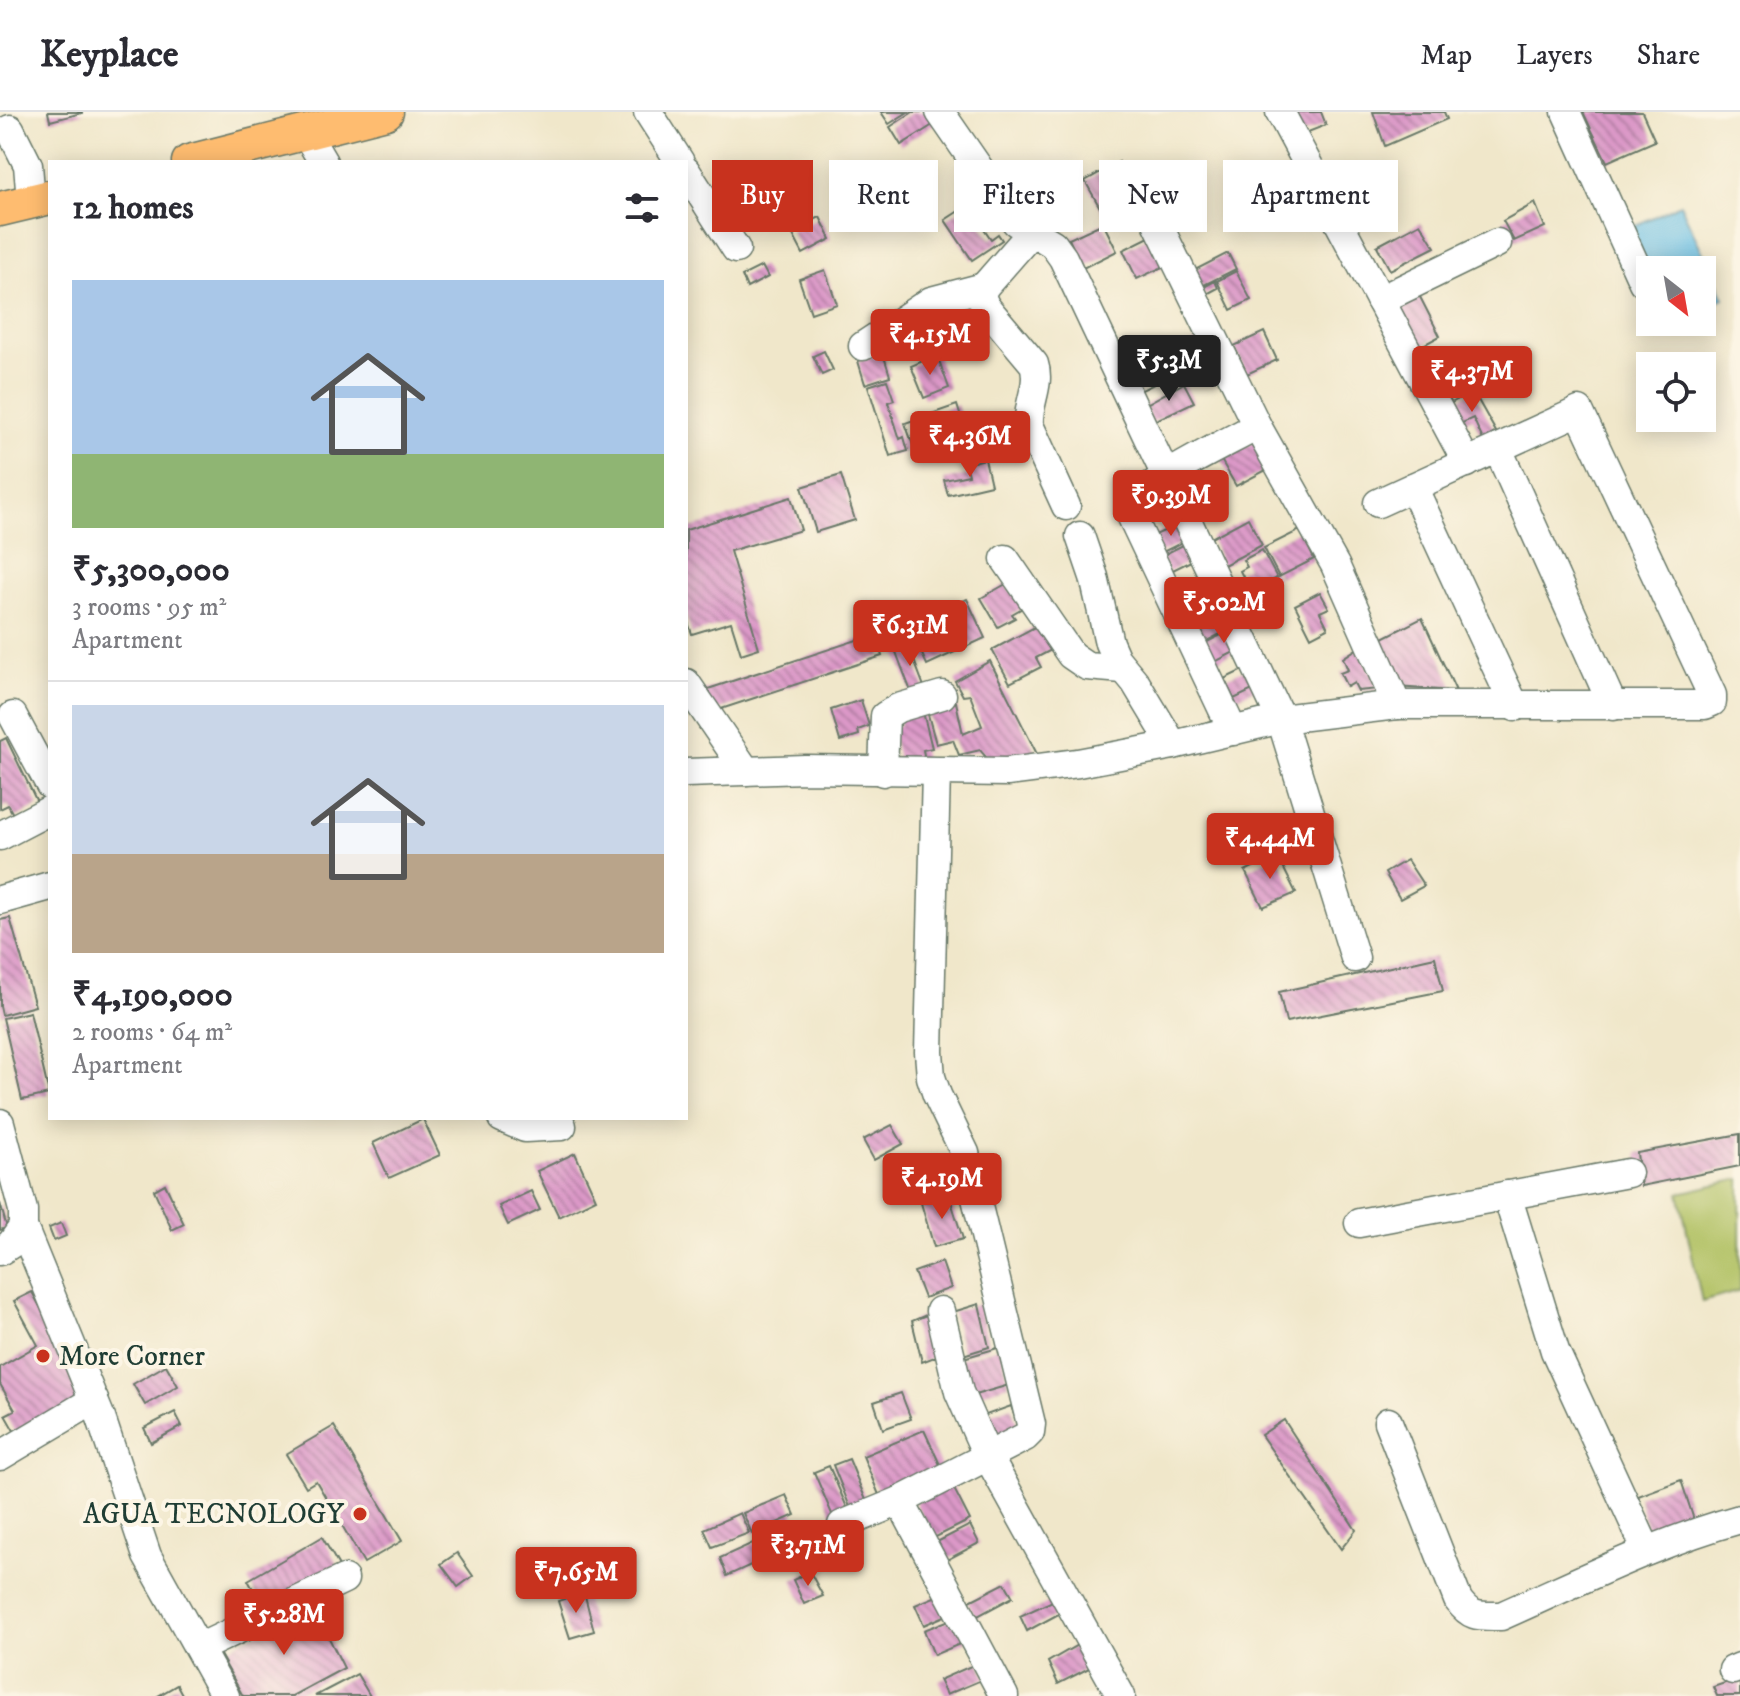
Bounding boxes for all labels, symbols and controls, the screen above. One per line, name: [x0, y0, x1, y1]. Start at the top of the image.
text: Keyplace: [40, 31, 179, 79]
text: Map: [1421, 38, 1472, 73]
text: Layers: [1516, 38, 1593, 73]
text: Share: [1637, 38, 1700, 73]
chip: Buy: [712, 160, 813, 232]
chip: Rent: [829, 160, 938, 232]
chip: Filters: [954, 160, 1083, 232]
chip: New: [1099, 160, 1207, 232]
chip: Apartment: [1223, 160, 1398, 232]
icon: filters: [620, 186, 664, 230]
text: 12 homes: [72, 187, 194, 229]
north arrow: [1636, 256, 1716, 336]
map controls: [1636, 256, 1716, 432]
pin: ₹4.15M: [865, 309, 995, 377]
text: ₹4.15M: [889, 318, 971, 351]
icon: home: [296, 332, 440, 476]
pin: ₹5.3M: [1113, 335, 1225, 403]
text: ₹5.3M: [1136, 344, 1202, 377]
pin: ₹4.37M: [1407, 346, 1537, 414]
button: locate: [1636, 352, 1716, 432]
text: ₹4.37M: [1430, 355, 1514, 388]
pin: ₹4.36M: [905, 411, 1035, 479]
text: ₹4.36M: [928, 420, 1012, 453]
pin: ₹9.39M: [1106, 470, 1236, 538]
text: ₹9.39M: [1131, 479, 1211, 512]
text: ₹5,300,000: [72, 549, 230, 591]
pin: ₹5.02M: [1159, 577, 1289, 645]
text: ₹5.02M: [1182, 586, 1266, 619]
text: 3 rooms · 95 m²: [72, 591, 227, 624]
pin: ₹6.31M: [845, 600, 975, 668]
text: ₹6.31M: [871, 609, 949, 642]
text: Apartment: [72, 624, 183, 657]
icon: home: [296, 757, 440, 901]
pin: ₹4.44M: [1205, 813, 1335, 881]
text: ₹4.44M: [1225, 822, 1315, 855]
text: ₹4,190,000: [72, 974, 233, 1016]
text: 2 rooms · 64 m²: [72, 1016, 232, 1049]
text: Apartment: [72, 1049, 183, 1082]
pin: ₹4.19M: [877, 1153, 1007, 1221]
text: ₹4.19M: [901, 1162, 983, 1195]
place label: More Corner: [59, 1339, 205, 1374]
marker: More Corner: [34, 1347, 52, 1365]
place label: AGUA TECNOLOGY: [83, 1497, 344, 1532]
marker: AGUA TECNOLOGY: [351, 1505, 369, 1523]
pin: ₹3.71M: [743, 1520, 873, 1588]
text: ₹3.71M: [770, 1529, 846, 1562]
pin: ₹7.65M: [511, 1547, 641, 1615]
text: ₹7.65M: [534, 1556, 618, 1589]
pin: ₹5.28M: [219, 1589, 349, 1657]
text: ₹5.28M: [243, 1598, 325, 1631]

